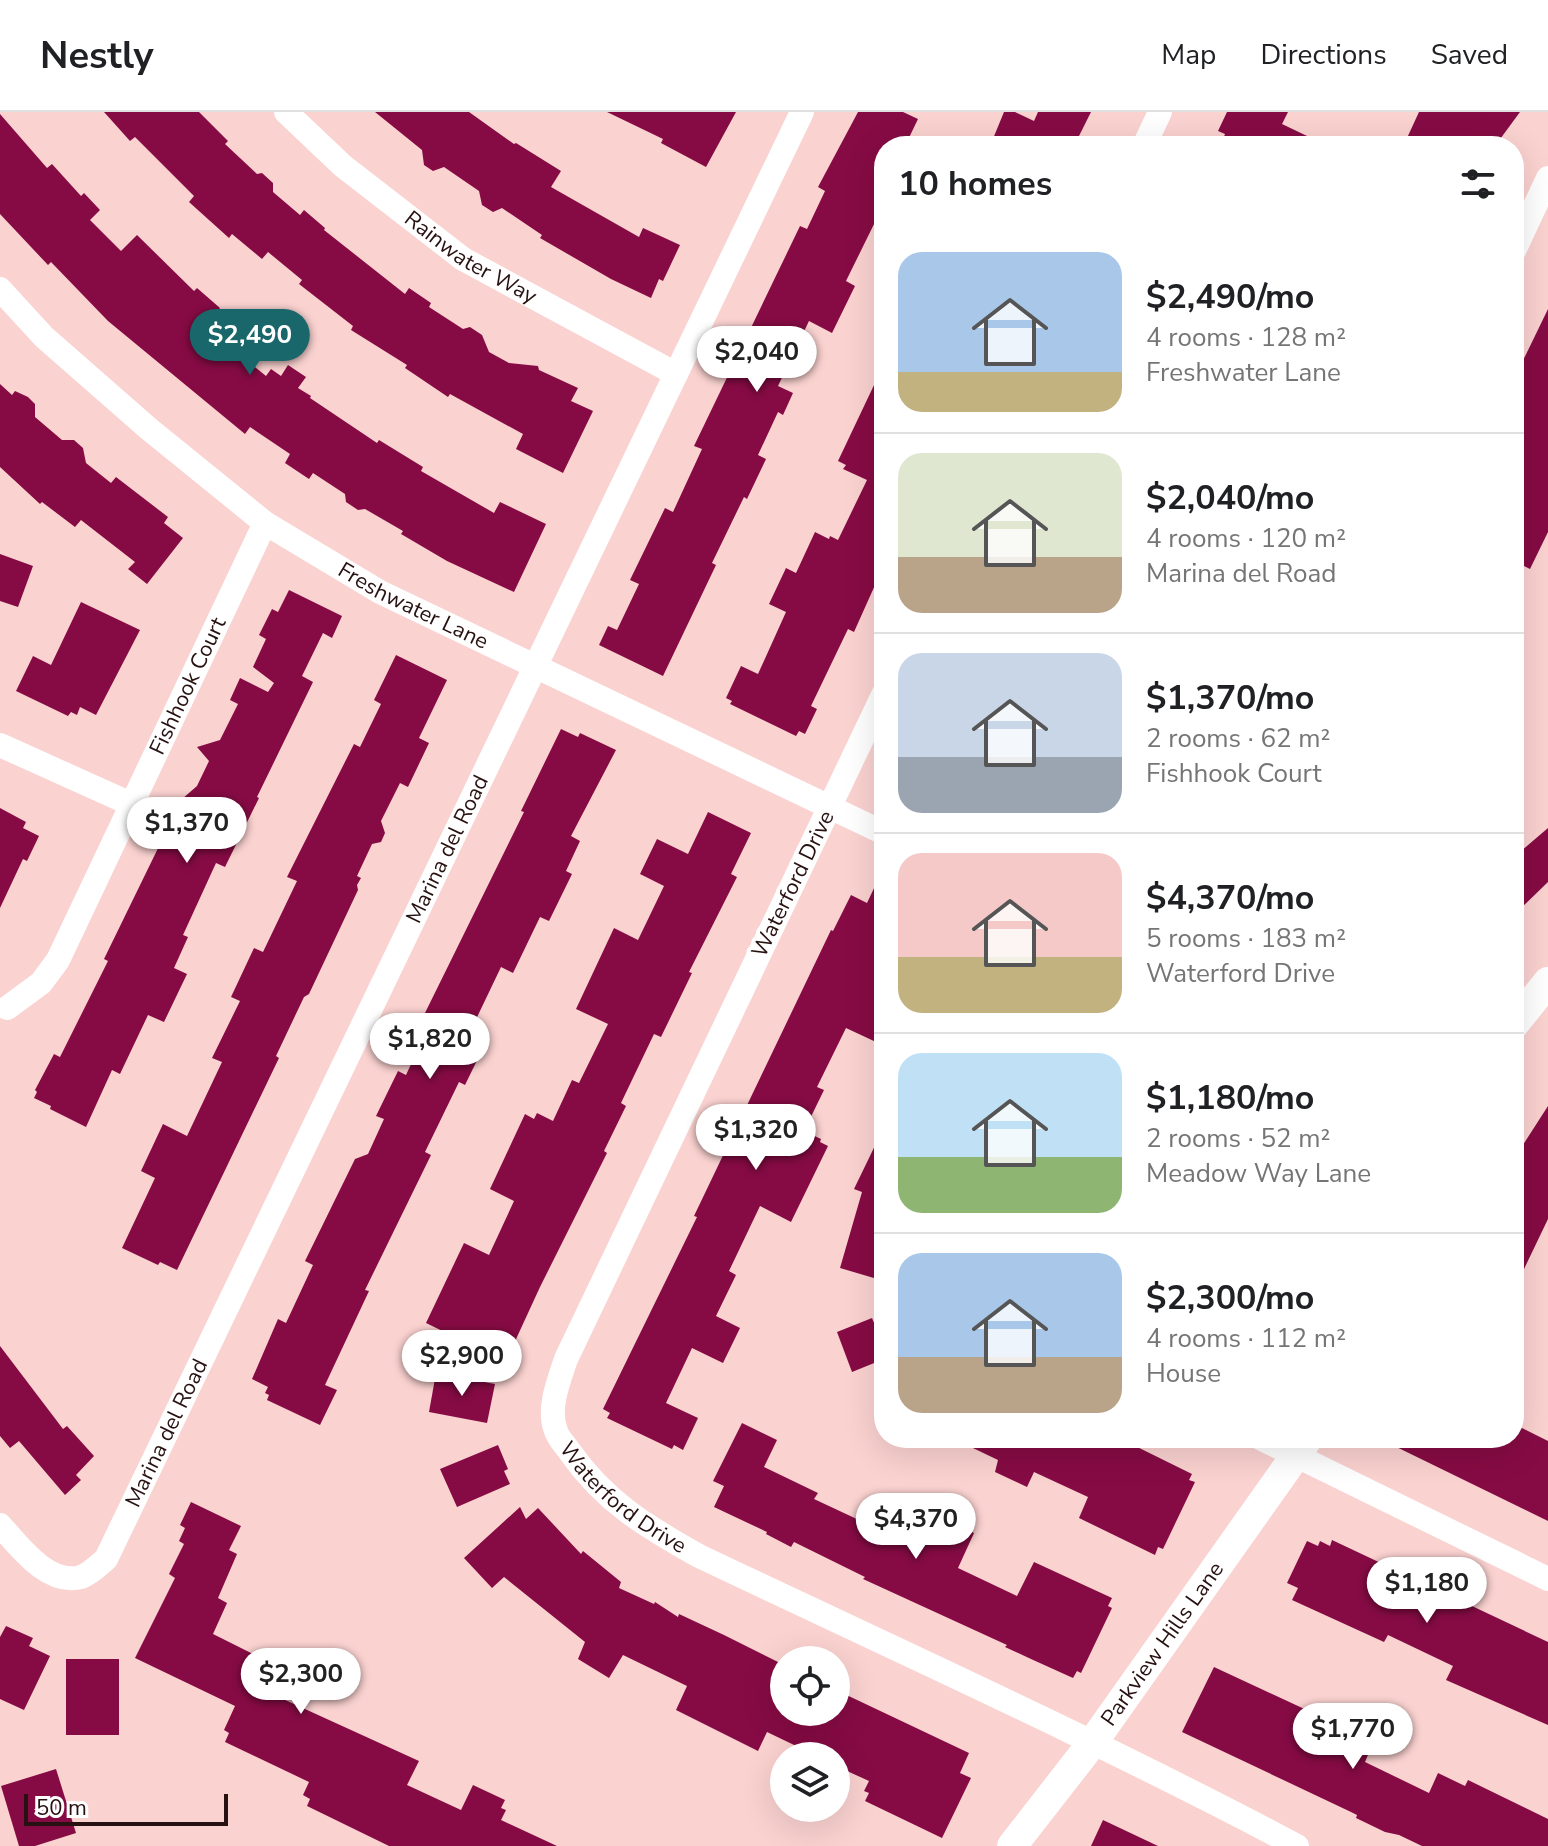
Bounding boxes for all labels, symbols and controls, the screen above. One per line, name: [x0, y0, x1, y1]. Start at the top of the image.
text: Nestly: [40, 30, 154, 81]
text: Map: [1161, 36, 1216, 74]
text: Directions: [1260, 36, 1387, 74]
text: Saved: [1431, 36, 1508, 74]
text: 10 homes: [898, 161, 1052, 207]
icon: filters: [1456, 162, 1500, 206]
street label: Rainwater Way: [398, 204, 543, 311]
text: $2,490/mo: [1146, 274, 1314, 320]
icon: home: [962, 284, 1058, 380]
pin: $2,490: [185, 309, 315, 377]
text: $2,490: [208, 317, 292, 352]
text: 4 rooms · 128 m²: [1146, 320, 1346, 355]
pin: $2,040: [692, 326, 822, 394]
text: $2,040: [715, 334, 799, 369]
text: Freshwater Lane: [1146, 355, 1341, 390]
text: $2,040/mo: [1146, 475, 1314, 521]
icon: home: [962, 485, 1058, 581]
text: 4 rooms · 120 m²: [1146, 521, 1346, 556]
street label: Freshwater Lane: [332, 555, 493, 657]
text: Marina del Road: [1146, 556, 1336, 591]
street label: Fishhook Court: [142, 612, 233, 760]
text: $1,370/mo: [1146, 675, 1314, 721]
icon: home: [962, 685, 1058, 781]
text: 2 rooms · 62 m²: [1146, 721, 1330, 756]
text: Fishhook Court: [1146, 756, 1322, 791]
street label: Marina del Road: [399, 770, 496, 928]
pin: $1,370: [122, 797, 252, 865]
text: $1,370: [145, 805, 229, 840]
street label: Waterford Drive: [744, 806, 842, 962]
text: $4,370/mo: [1146, 875, 1314, 921]
icon: home: [962, 885, 1058, 981]
text: 5 rooms · 183 m²: [1146, 921, 1346, 956]
text: Waterford Drive: [1146, 956, 1335, 991]
pin: $1,820: [365, 1013, 495, 1081]
text: $1,820: [388, 1021, 472, 1056]
text: $1,180/mo: [1146, 1075, 1314, 1121]
icon: home: [962, 1085, 1058, 1181]
pin: $1,320: [691, 1104, 821, 1172]
text: $1,320: [714, 1112, 798, 1147]
text: 2 rooms · 52 m²: [1146, 1121, 1330, 1156]
text: Meadow Way Lane: [1146, 1156, 1371, 1191]
text: $2,300/mo: [1146, 1275, 1314, 1321]
icon: home: [962, 1285, 1058, 1381]
text: 4 rooms · 112 m²: [1146, 1321, 1346, 1356]
pin: $2,900: [397, 1330, 527, 1398]
text: $2,900: [420, 1338, 504, 1373]
street label: Marina del Road: [118, 1354, 215, 1512]
text: House: [1146, 1356, 1221, 1391]
street label: Waterford Drive: [552, 1435, 692, 1561]
pin: $4,370: [851, 1493, 981, 1561]
text: $4,370: [874, 1501, 958, 1536]
street label: Parkview Hills Lane: [1094, 1556, 1231, 1732]
pin: $1,180: [1362, 1557, 1492, 1625]
text: $1,180: [1385, 1565, 1469, 1600]
map controls: [770, 1646, 850, 1822]
button: locate: [770, 1646, 850, 1726]
pin: $2,300: [236, 1648, 366, 1716]
text: $2,300: [259, 1656, 343, 1691]
pin: $1,770: [1288, 1703, 1418, 1771]
text: $1,770: [1311, 1711, 1395, 1746]
button: layers: [770, 1742, 850, 1822]
scale bar: [24, 1790, 228, 1826]
text: 50 m: [36, 1793, 87, 1823]

